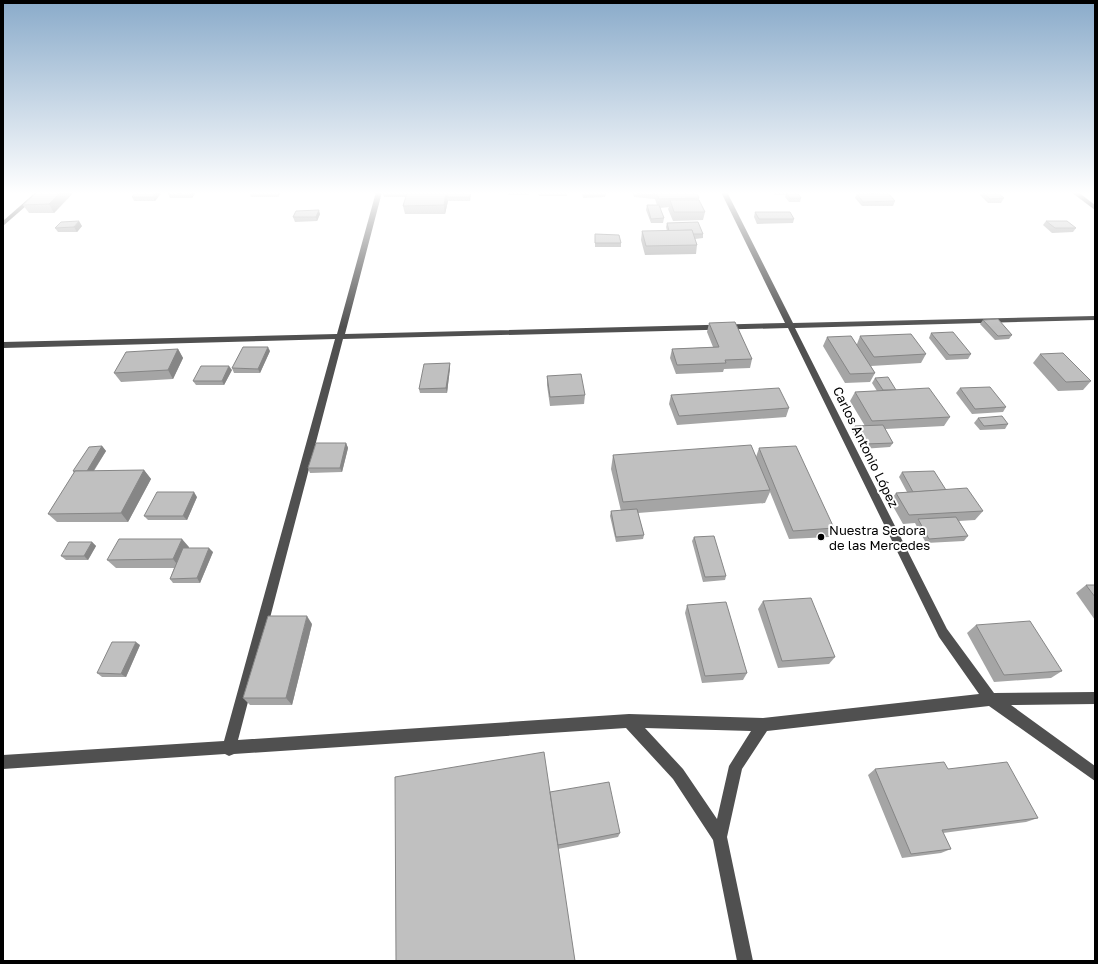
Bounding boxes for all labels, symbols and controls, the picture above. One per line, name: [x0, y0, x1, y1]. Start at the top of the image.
street label: Carlos Antonio López: [830, 384, 902, 510]
place label: Nuestra Sedora de las Mercedes: [829, 522, 930, 553]
marker: Nuestra Sedora de las Mercedes: [816, 532, 826, 542]

